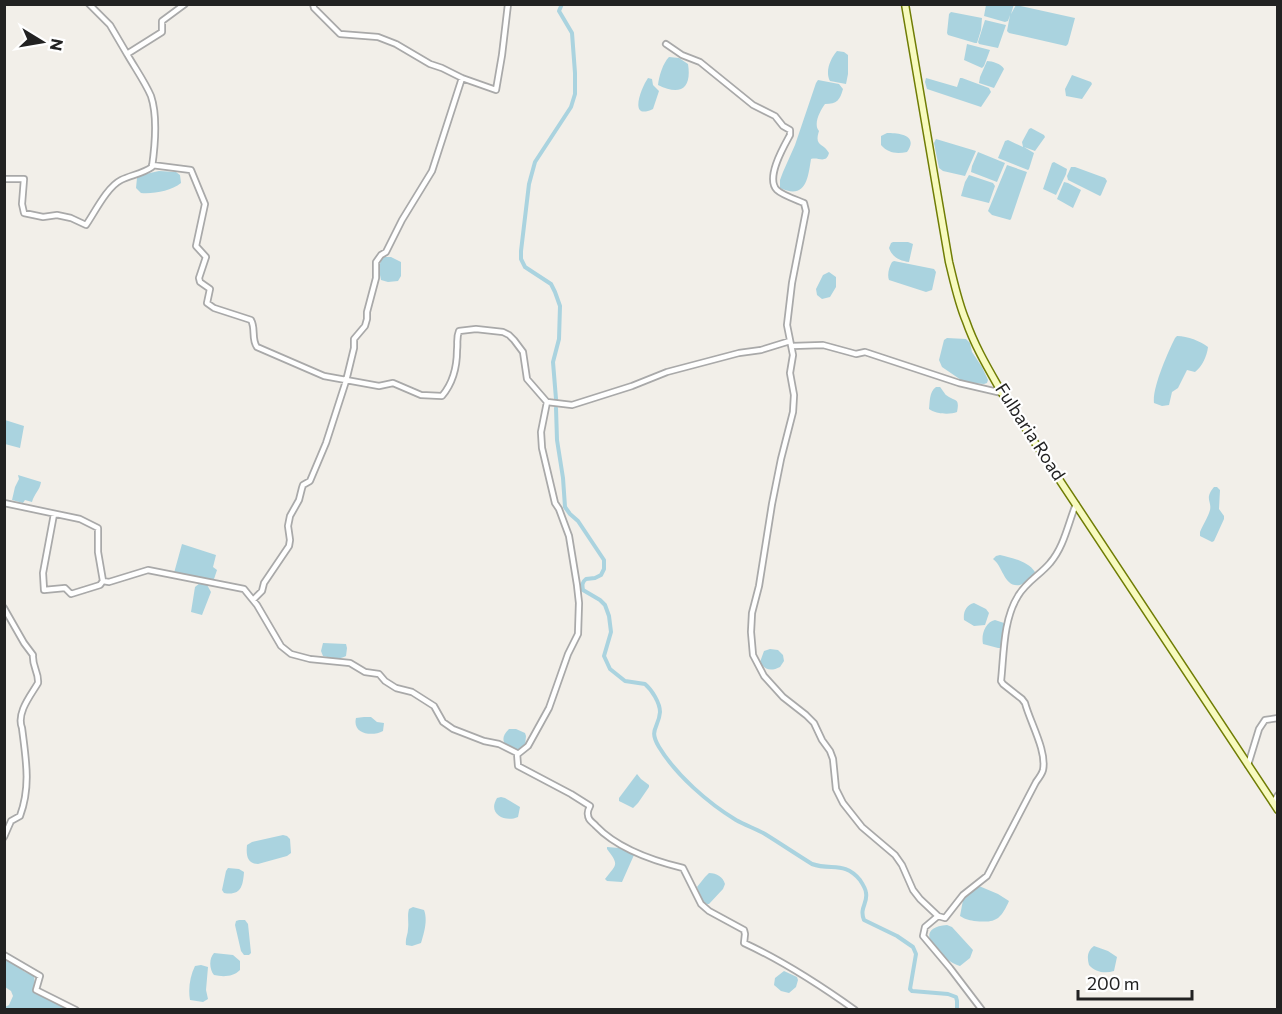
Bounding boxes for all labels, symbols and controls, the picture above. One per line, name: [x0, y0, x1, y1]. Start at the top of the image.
north arrow: [12, 12, 72, 72]
text: N: [47, 37, 68, 53]
street label: Fulbaria Road: [991, 379, 1070, 484]
scale bar: [1078, 963, 1192, 1001]
text: 200 m: [1087, 972, 1140, 994]

